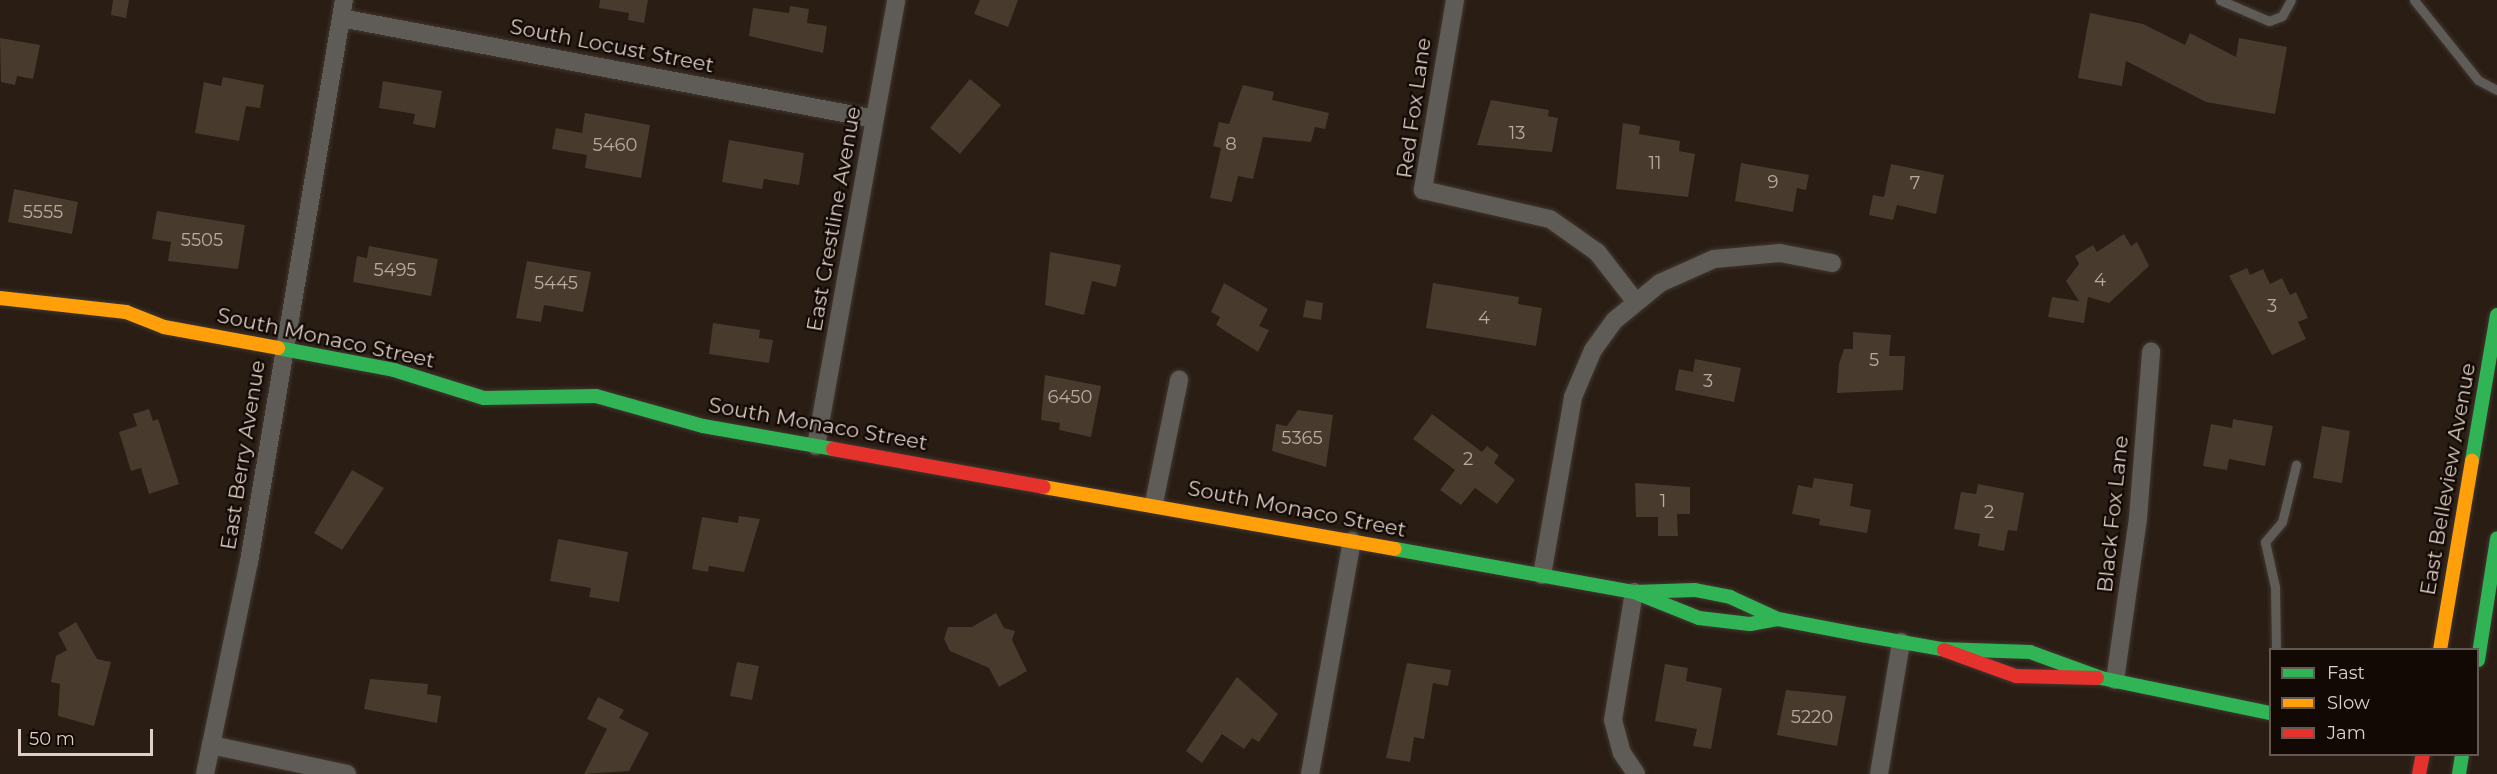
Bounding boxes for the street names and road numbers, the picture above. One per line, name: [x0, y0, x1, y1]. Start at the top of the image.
street label: South Locust Street: [508, 14, 716, 78]
street label: Red Fox Lane: [1392, 36, 1436, 180]
street label: East Crestline Avenue: [802, 105, 866, 333]
street label: South Monaco Street: [215, 303, 437, 373]
street label: East Berry Avenue: [216, 358, 270, 552]
street label: East Belleview Avenue: [2415, 361, 2481, 597]
street label: South Monaco Street: [706, 392, 930, 456]
street label: Black Fox Lane: [2092, 434, 2134, 594]
street label: South Monaco Street: [1186, 475, 1408, 543]

